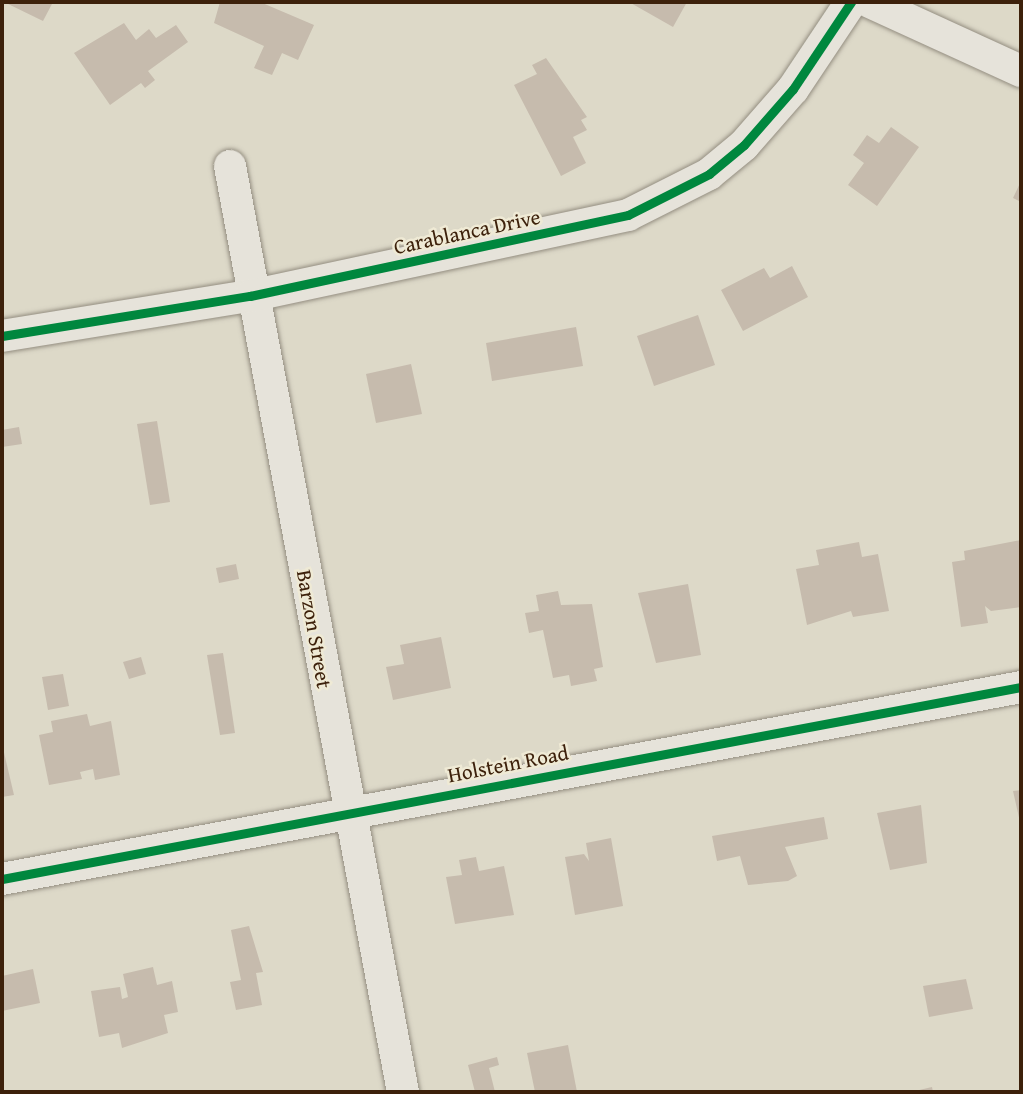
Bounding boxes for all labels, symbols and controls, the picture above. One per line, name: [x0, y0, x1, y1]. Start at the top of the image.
street label: Carablanca Drive: [391, 204, 543, 260]
street label: Barzon Street: [291, 568, 337, 690]
street label: Holstein Road: [446, 740, 570, 788]

